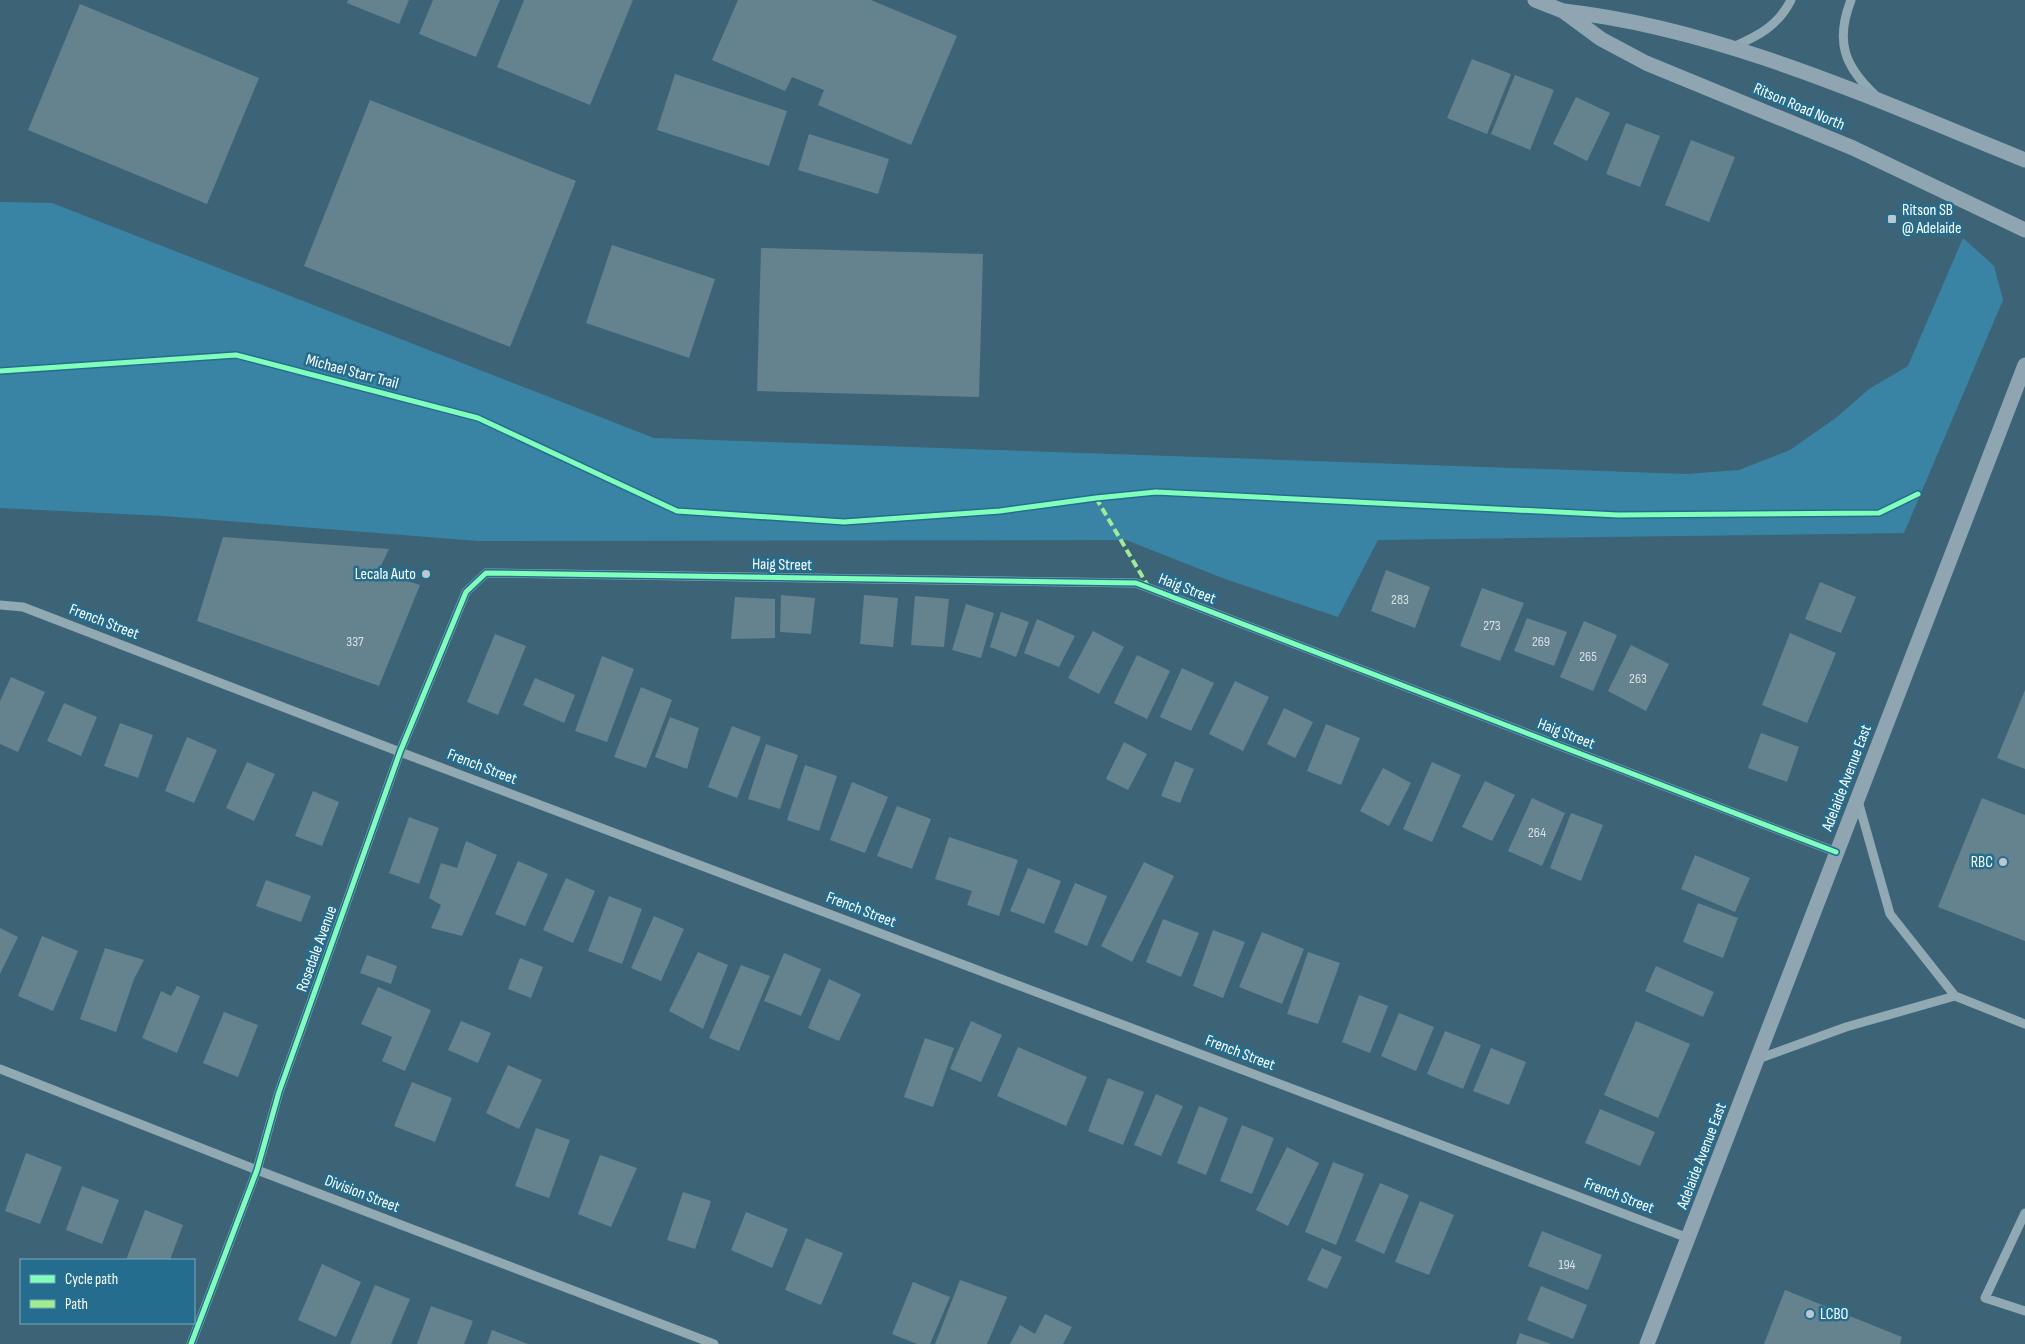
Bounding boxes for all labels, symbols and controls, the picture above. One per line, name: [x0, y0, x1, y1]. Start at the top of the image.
street label: Ritson Road North: [1750, 79, 1848, 135]
place label: Ritson SB @ Adelaide: [1902, 201, 1961, 238]
marker: Ritson SB @ Adelaide: [1886, 213, 1898, 225]
street label: Michael Starr Trail: [304, 351, 400, 393]
street label: Haig Street: [752, 555, 812, 575]
place label: Lecala Auto: [355, 565, 416, 584]
marker: Lecala Auto: [420, 568, 432, 580]
street label: Haig Street: [1156, 569, 1219, 609]
house number: 283: [1391, 591, 1409, 608]
street label: French Street: [66, 600, 142, 644]
house number: 273: [1483, 617, 1501, 634]
house number: 337: [346, 633, 364, 650]
house number: 269: [1532, 633, 1550, 650]
house number: 265: [1579, 648, 1597, 665]
house number: 263: [1629, 670, 1647, 687]
street label: Haig Street: [1535, 714, 1598, 754]
street label: Adelaide Avenue East: [1818, 722, 1876, 835]
street label: French Street: [444, 745, 520, 789]
house number: 264: [1528, 824, 1546, 841]
place label: RBC: [1971, 853, 1993, 872]
marker: RBC: [1997, 856, 2009, 868]
street label: French Street: [823, 888, 899, 932]
street label: Rosedale Avenue: [293, 904, 341, 994]
street label: French Street: [1202, 1031, 1278, 1075]
street label: Adelaide Avenue East: [1673, 1100, 1731, 1213]
street label: Division Street: [322, 1171, 402, 1217]
street label: French Street: [1581, 1174, 1657, 1218]
house number: 194: [1559, 1256, 1576, 1273]
legend: [20, 1259, 195, 1324]
text: Cycle path: [65, 1270, 118, 1289]
text: Path: [65, 1295, 88, 1314]
place label: LCBO: [1820, 1305, 1849, 1324]
marker: LCBO: [1804, 1308, 1816, 1320]

